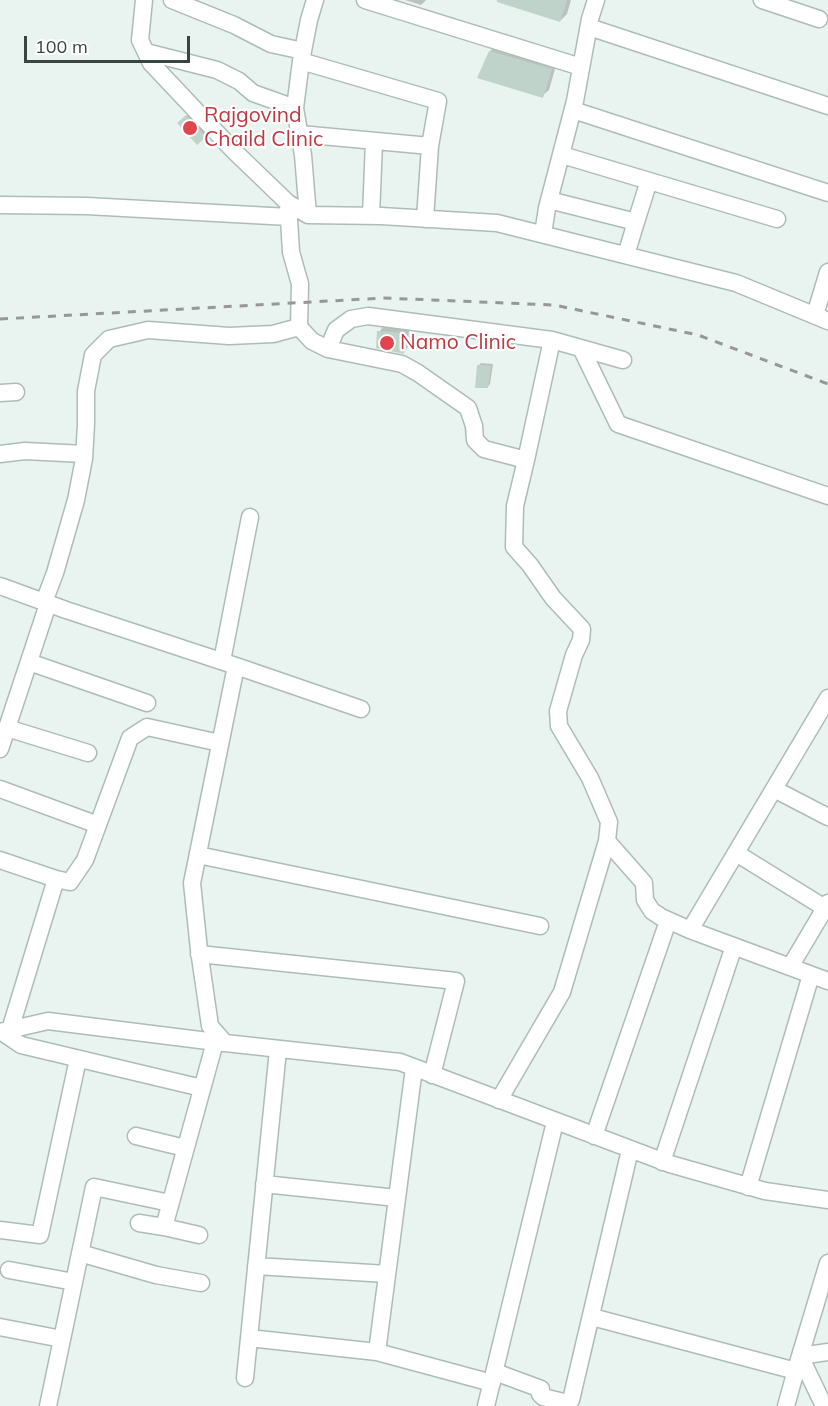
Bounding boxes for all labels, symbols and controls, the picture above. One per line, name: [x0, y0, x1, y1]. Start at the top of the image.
scale bar: [27, 24, 194, 62]
text: 100 m: [35, 35, 88, 58]
place label: Rajgovind Chaild Clinic: [204, 103, 323, 153]
marker: Rajgovind Chaild Clinic: [181, 119, 199, 137]
place label: Namo Clinic: [400, 330, 516, 356]
marker: Namo Clinic: [378, 334, 396, 352]

